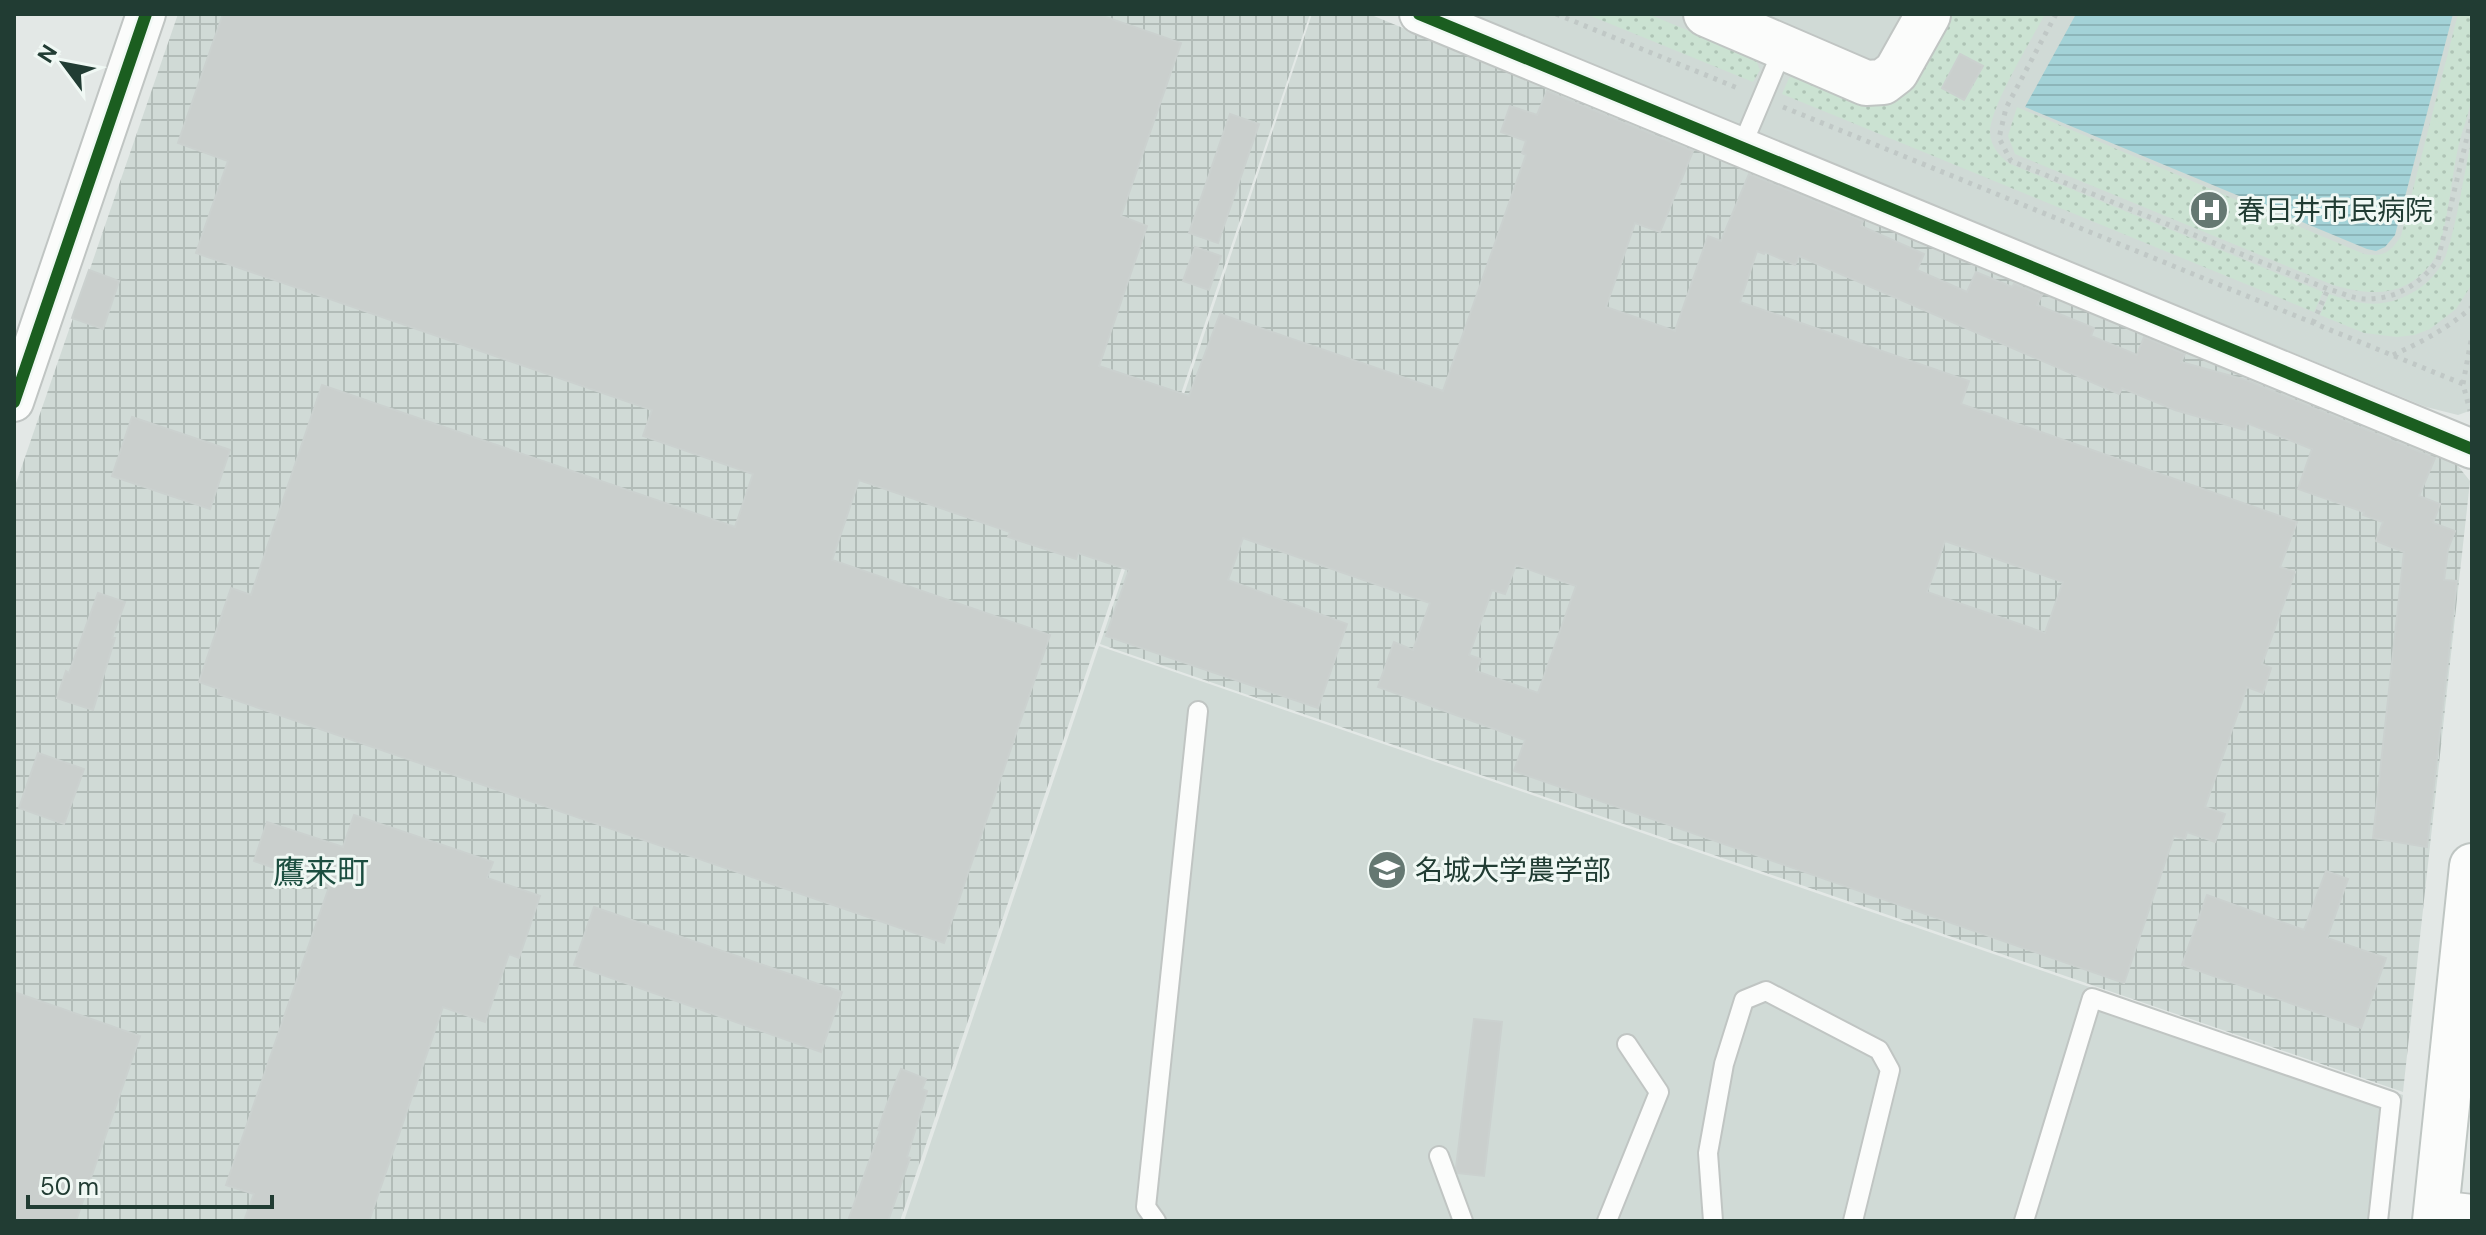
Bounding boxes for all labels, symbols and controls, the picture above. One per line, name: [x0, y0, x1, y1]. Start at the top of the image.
north arrow: [24, 24, 104, 104]
text: N: [31, 39, 64, 68]
hospital icon: 春日井市民病院: [2188, 189, 2230, 231]
place label: 春日井市民病院: [2237, 192, 2433, 229]
school or university icon: 名城大学農学部: [1366, 849, 1408, 891]
district label: 鷹来町: [273, 851, 369, 893]
place label: 名城大学農学部: [1415, 852, 1611, 889]
scale bar: [28, 1159, 272, 1209]
text: 50 m: [40, 1171, 99, 1202]

